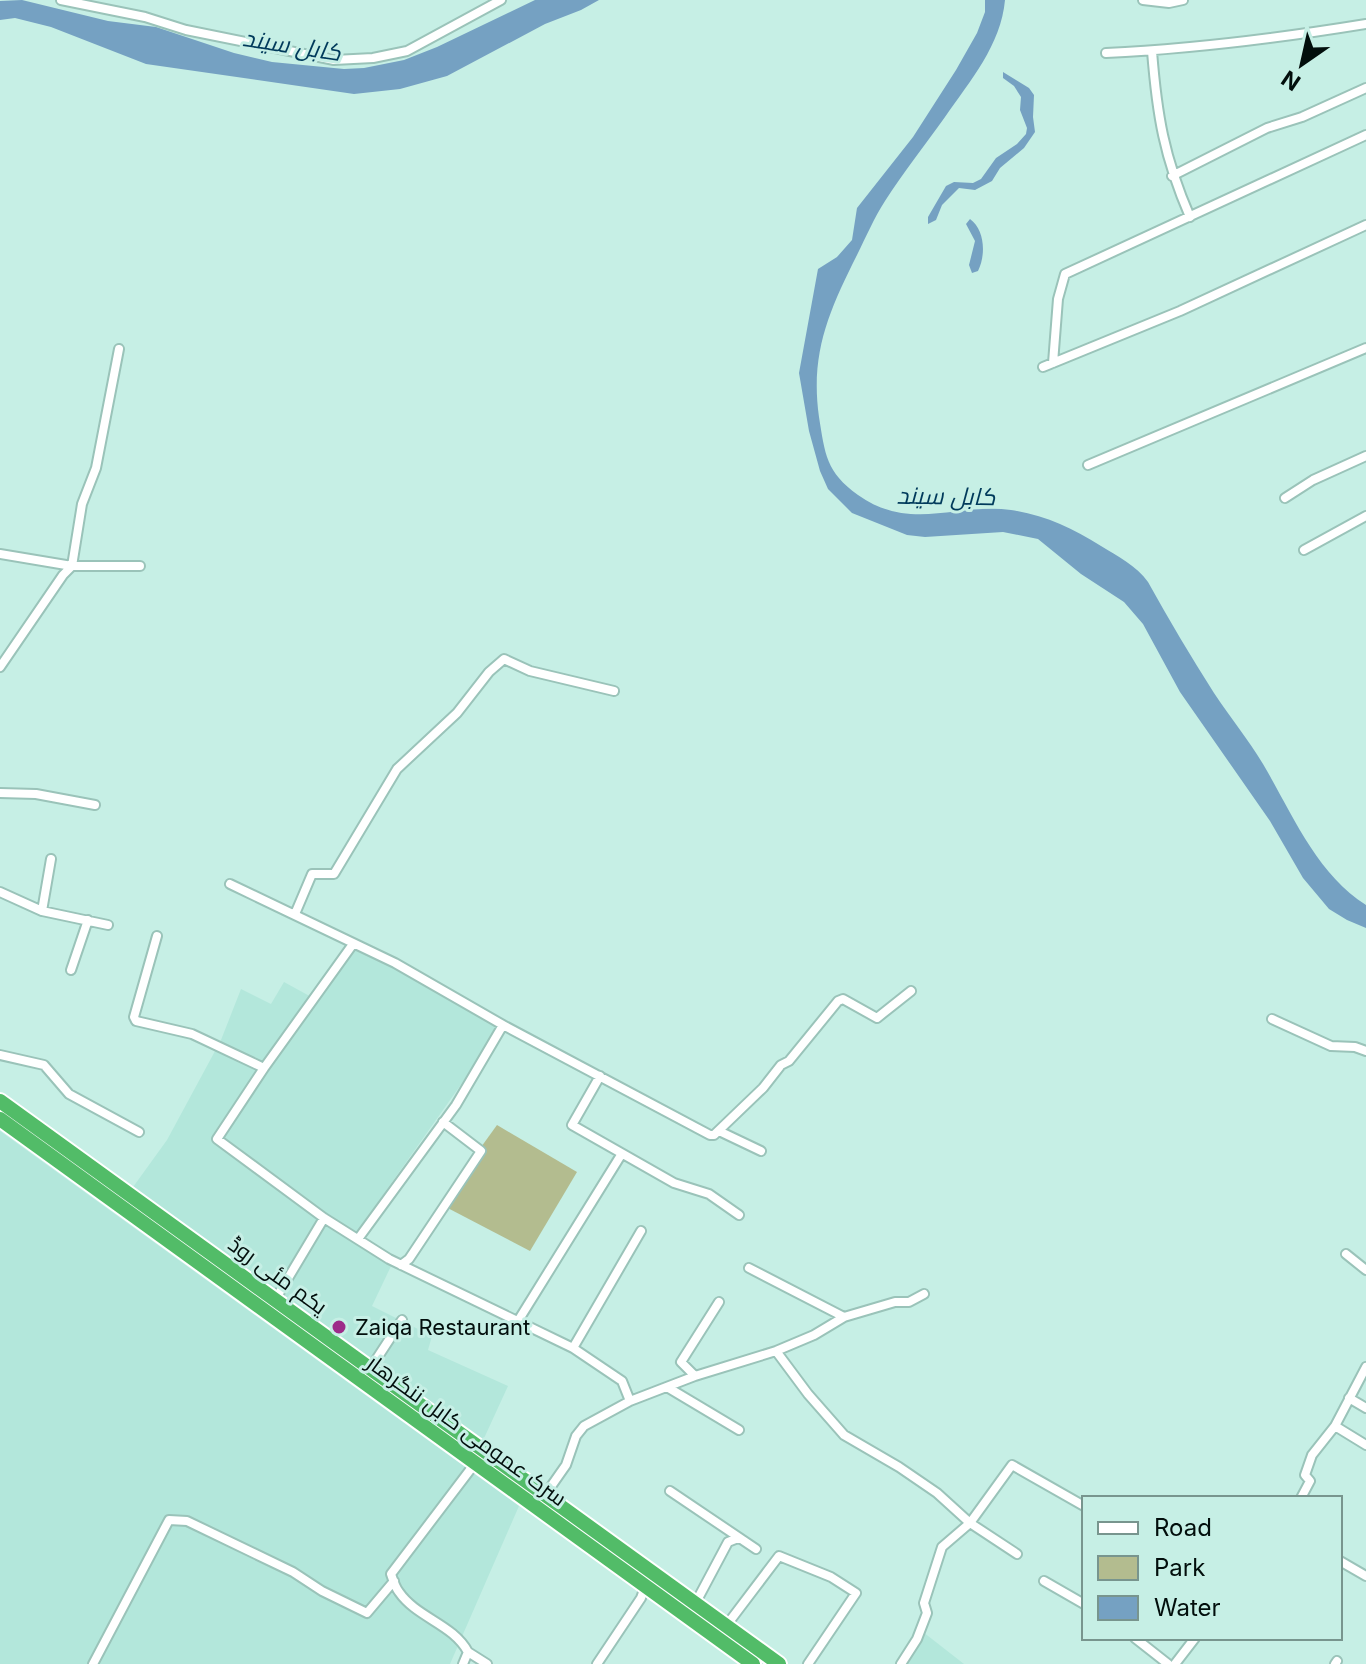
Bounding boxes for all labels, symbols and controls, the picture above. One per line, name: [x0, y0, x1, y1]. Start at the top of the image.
water label: کابل سيند: [241, 23, 343, 67]
north arrow: [1262, 24, 1342, 104]
text: N: [1277, 65, 1305, 96]
water label: کابل سيند: [896, 481, 996, 511]
street label: یکم مئی روڈ: [222, 1230, 333, 1322]
place label: Zaiqa Restaurant: [355, 1314, 530, 1340]
marker: Zaiqa Restaurant: [330, 1318, 348, 1336]
street label: سرک عمومی کابل ننگرهار: [360, 1348, 572, 1512]
legend: [1082, 1496, 1342, 1640]
text: Road: [1154, 1513, 1212, 1542]
text: Park: [1154, 1553, 1205, 1582]
text: Water: [1154, 1593, 1221, 1622]

